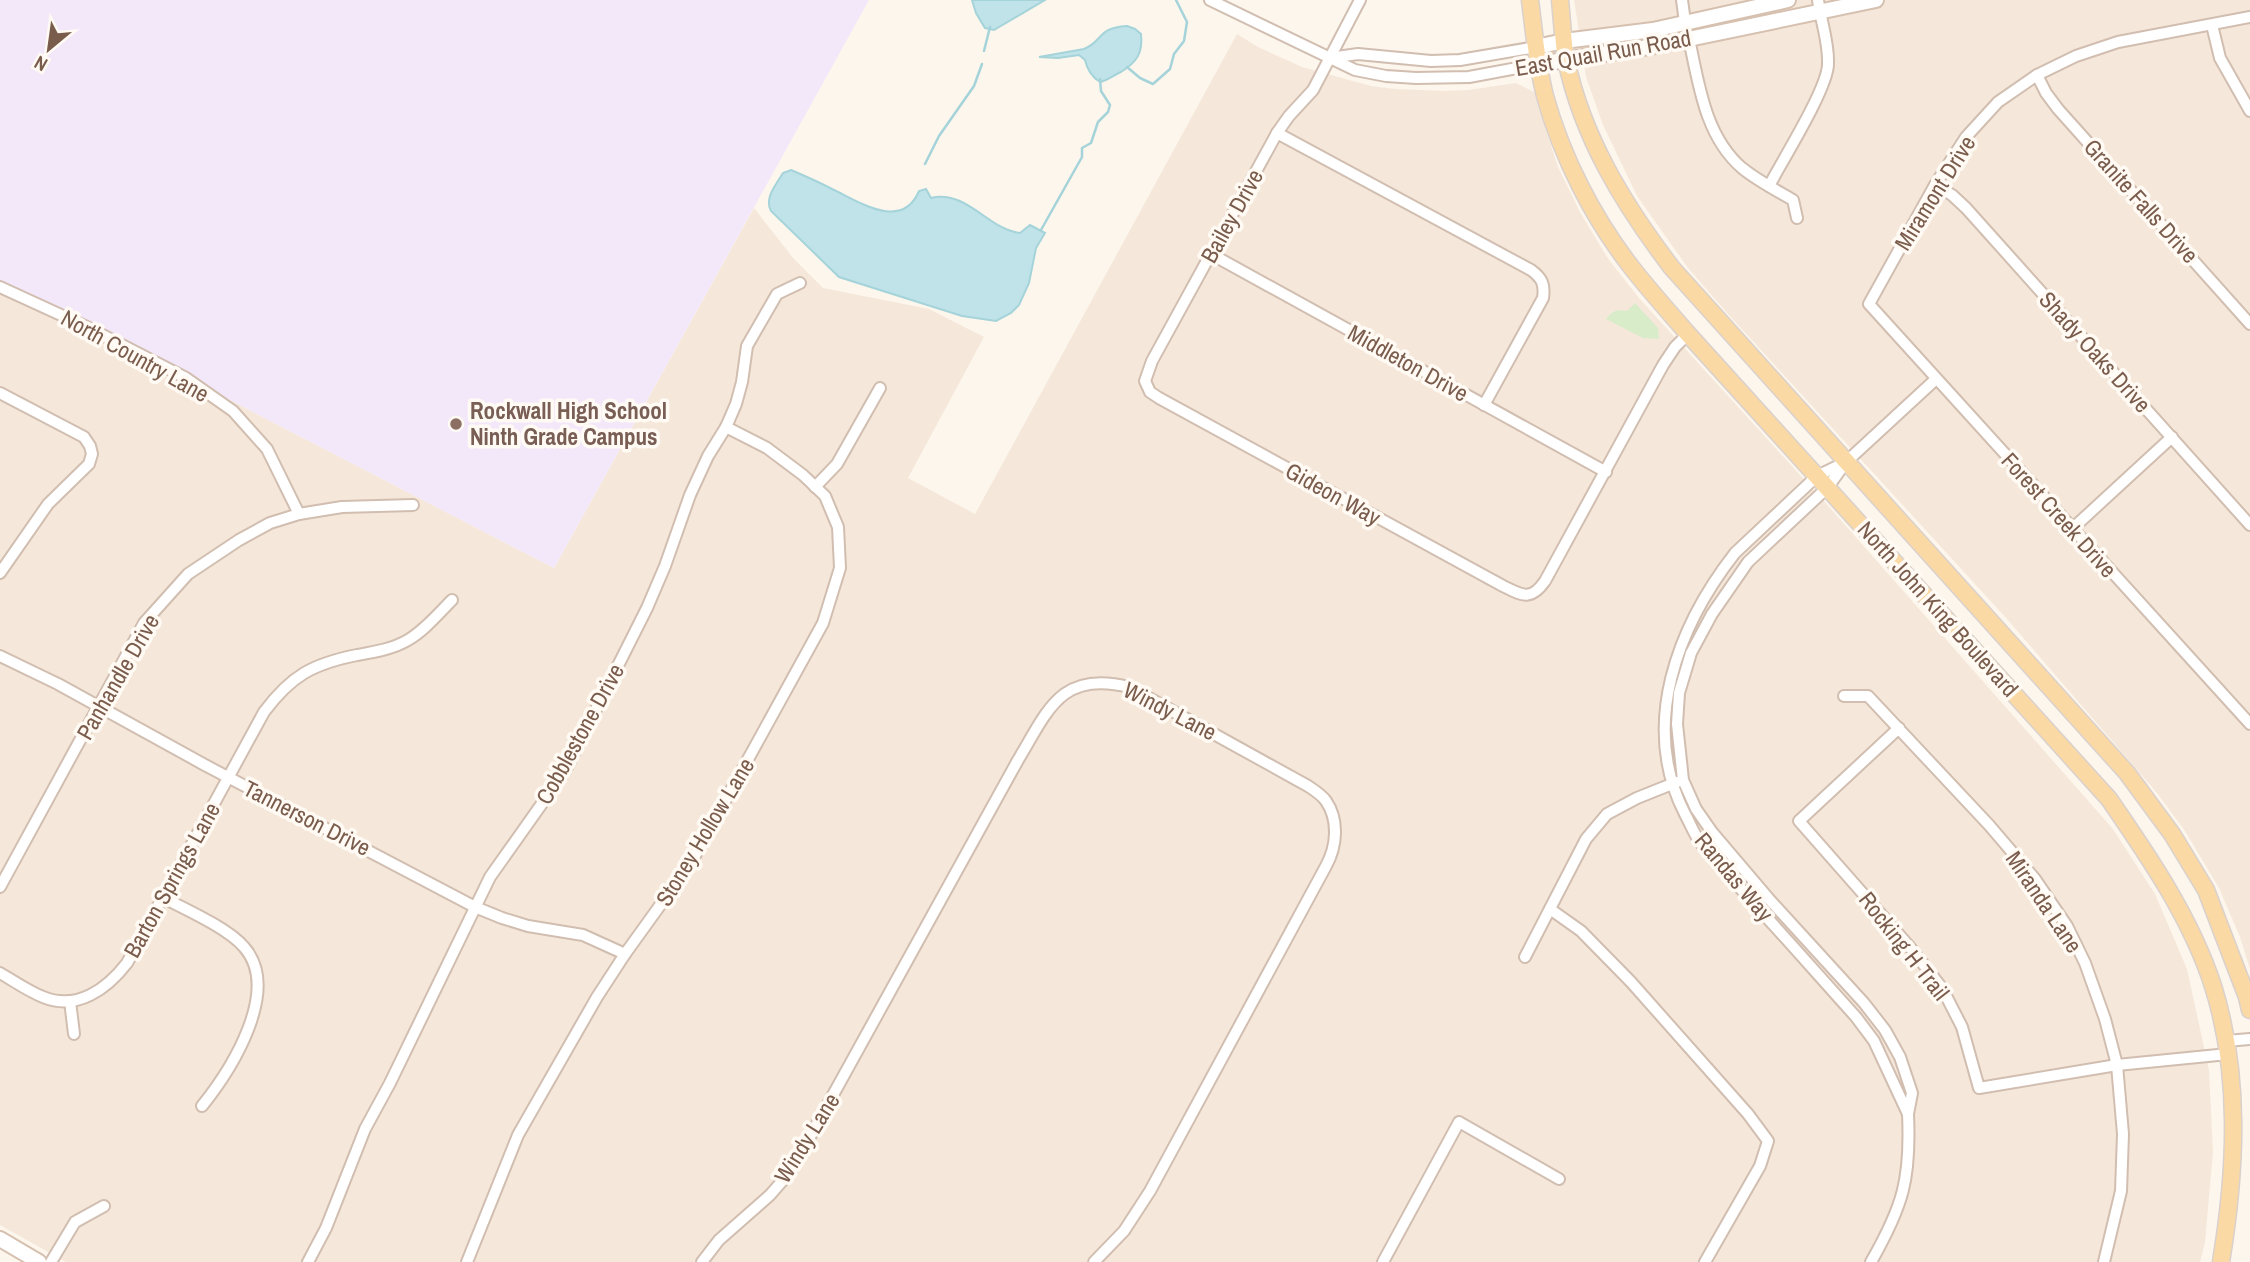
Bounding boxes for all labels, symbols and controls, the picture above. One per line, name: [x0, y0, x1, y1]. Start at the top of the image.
north arrow: [14, 14, 84, 84]
street label: East Quail Run Road: [1512, 22, 1693, 83]
text: N: [30, 50, 52, 78]
street label: Miramont Drive: [1887, 129, 1982, 256]
street label: Granite Falls Drive: [2077, 132, 2206, 270]
street label: Bailey Drive: [1193, 163, 1270, 268]
street label: Shady Oaks Drive: [2033, 284, 2158, 419]
street label: North Country Lane: [56, 302, 215, 409]
street label: Middleton Drive: [1343, 317, 1474, 408]
place label: Rockwall High School Ninth Grade Campus: [470, 395, 667, 452]
marker: Rockwall High School Ninth Grade Campus: [448, 416, 464, 432]
street label: Forest Creek Drive: [1995, 445, 2124, 584]
street label: Gideon Way: [1280, 455, 1387, 533]
street label: North John King Boulevard: [1851, 514, 2026, 703]
street label: Panhandle Drive: [69, 608, 166, 745]
street label: Cobblestone Drive: [528, 658, 631, 810]
street label: Windy Lane: [1118, 674, 1222, 747]
street label: Stoney Hollow Lane: [648, 752, 761, 912]
street label: Tannerson Drive: [238, 772, 376, 863]
street label: Barton Springs Lane: [116, 797, 227, 963]
street label: Randas Way: [1688, 826, 1781, 928]
street label: Miranda Lane: [1999, 845, 2090, 959]
street label: Rocking H Trail: [1852, 885, 1957, 1006]
street label: Windy Lane: [767, 1087, 846, 1189]

